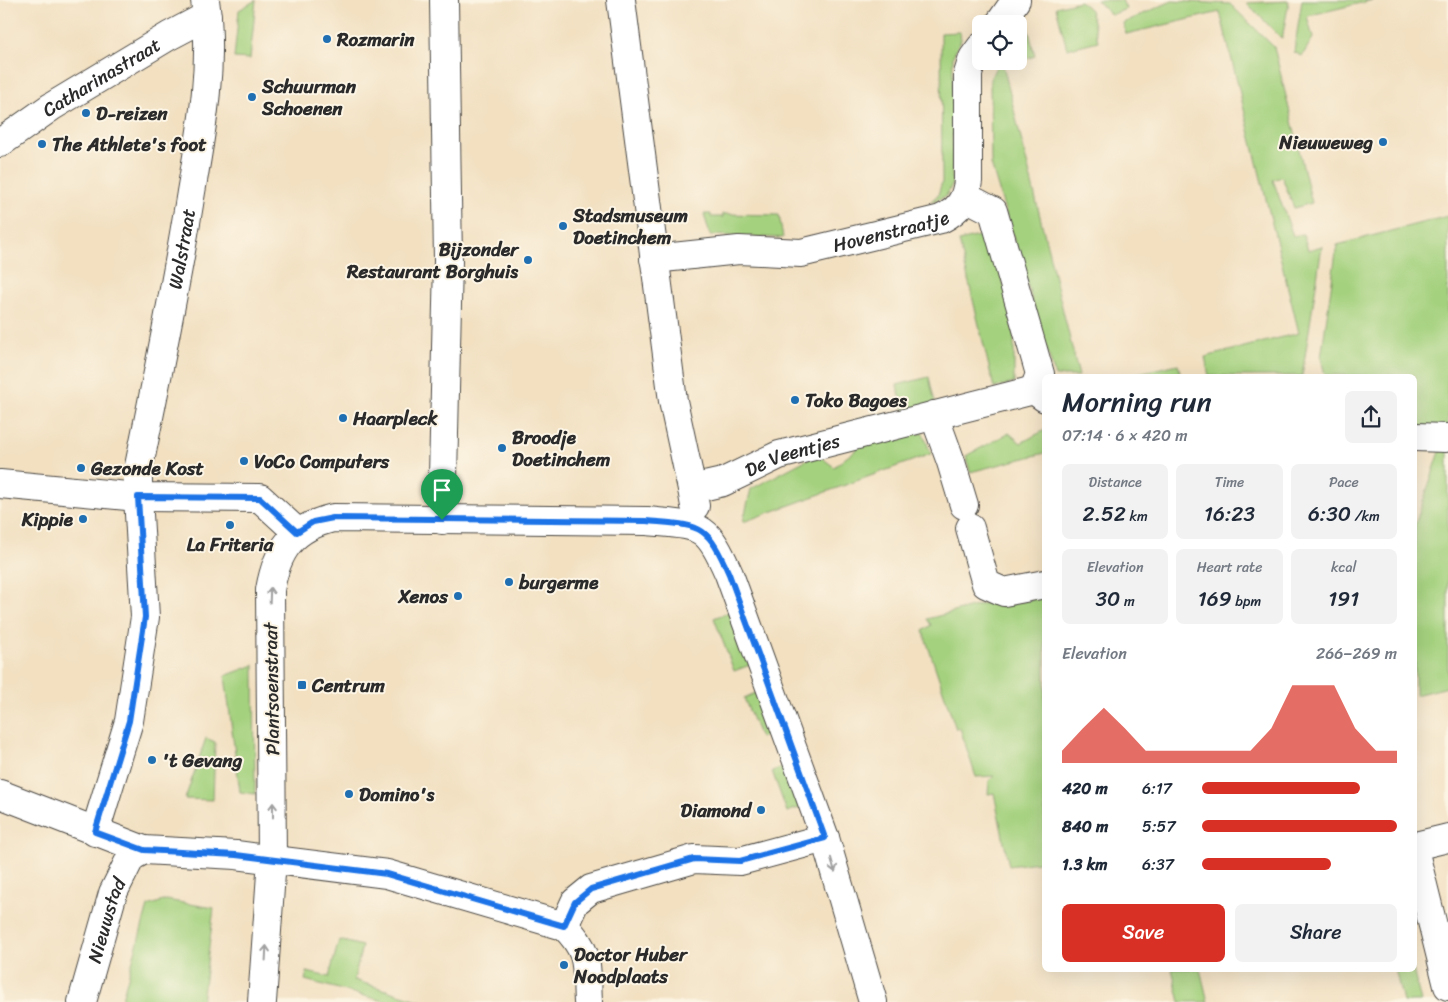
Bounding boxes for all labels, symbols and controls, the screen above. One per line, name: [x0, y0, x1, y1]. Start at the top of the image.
map controls: [972, 15, 1027, 70]
button: locate: [972, 15, 1027, 70]
place label: Rozmarin: [336, 23, 415, 56]
street label: Catharinastraat: [35, 29, 167, 126]
marker: Rozmarin: [321, 33, 333, 45]
place label: Schuurman Schoenen: [261, 70, 357, 125]
marker: Schuurman Schoenen: [246, 91, 258, 103]
place label: D-reizen: [96, 97, 168, 130]
marker: D-reizen: [80, 107, 92, 119]
place label: Nieuweweg: [1278, 126, 1373, 159]
place label: The Athlete's foot: [52, 128, 207, 161]
marker: Nieuweweg: [1377, 136, 1389, 148]
marker: The Athlete's foot: [36, 138, 48, 150]
place label: Stadsmuseum Doetinchem: [572, 199, 688, 254]
street label: Hovenstraatje: [829, 201, 956, 262]
street label: Walstraat: [159, 206, 205, 292]
marker: Stadsmuseum Doetinchem: [557, 220, 569, 232]
place label: Bijzonder Restaurant Borghuis: [346, 233, 520, 288]
marker: Bijzonder Restaurant Borghuis: [522, 254, 534, 266]
text: Morning run: [1062, 377, 1212, 426]
place label: Toko Bagoes: [805, 384, 908, 417]
button: share: [1345, 391, 1397, 443]
marker: Toko Bagoes: [789, 394, 801, 406]
place label: Haarpleck: [352, 402, 438, 435]
marker: Haarpleck: [337, 412, 349, 424]
place label: Broodje Doetinchem: [512, 421, 611, 476]
text: 07:14 · 6 × 420 m: [1062, 421, 1188, 450]
street label: De Veentjes: [739, 424, 844, 486]
marker: Broodje Doetinchem: [496, 442, 508, 454]
place label: VoCo Computers: [254, 445, 391, 478]
place label: Gezonde Kost: [90, 452, 205, 485]
marker: VoCo Computers: [238, 455, 250, 467]
marker: Gezonde Kost: [75, 462, 87, 474]
pin: [421, 469, 463, 520]
text: Distance: [1089, 470, 1142, 495]
text: Time: [1215, 470, 1244, 495]
text: Pace: [1329, 470, 1359, 495]
icon: arrive: [428, 476, 456, 504]
text: 2.52: [1083, 495, 1126, 533]
text: 16:23: [1204, 495, 1255, 533]
text: 6:30: [1308, 495, 1351, 533]
place label: Kippie: [21, 503, 74, 536]
text: km: [1126, 504, 1148, 529]
text: /km: [1351, 504, 1380, 529]
marker: Kippie: [77, 513, 89, 525]
marker: La Friteria: [224, 519, 236, 531]
place label: La Friteria: [187, 528, 274, 561]
text: Elevation: [1087, 555, 1144, 580]
text: Heart rate: [1197, 555, 1262, 580]
text: kcal: [1331, 555, 1357, 580]
place label: burgerme: [518, 566, 599, 599]
marker: burgerme: [503, 576, 515, 588]
place label: Xenos: [398, 580, 449, 613]
text: 30: [1096, 580, 1120, 618]
text: 169: [1198, 580, 1232, 618]
text: 191: [1328, 580, 1359, 618]
one-way arrow: [266, 587, 275, 603]
text: m: [1120, 589, 1135, 614]
text: bpm: [1232, 589, 1261, 614]
marker: Xenos: [452, 590, 464, 602]
street label: Plantsoenstraat: [254, 621, 289, 756]
text: Elevation: [1062, 639, 1127, 668]
text: 266–269 m: [1316, 639, 1397, 668]
place label: Centrum: [311, 669, 385, 702]
marker: Centrum: [296, 679, 308, 691]
place label: 't Gevang: [162, 744, 243, 777]
marker: 't Gevang: [146, 754, 158, 766]
text: 420 m: [1062, 774, 1108, 803]
text: 6:17: [1142, 774, 1172, 803]
place label: Domino's: [359, 778, 436, 811]
marker: Domino's: [343, 788, 355, 800]
place label: Diamond: [681, 794, 753, 827]
one-way arrow: [268, 802, 277, 818]
marker: Diamond: [755, 804, 767, 816]
text: 840 m: [1062, 812, 1108, 841]
text: 5:57: [1142, 812, 1176, 841]
text: 1.3 km: [1062, 850, 1107, 879]
text: 6:37: [1142, 850, 1174, 879]
one-way arrow: [828, 857, 838, 873]
street label: Nieuwstad: [78, 870, 136, 967]
button: Save: [1062, 904, 1225, 962]
button: Share: [1235, 904, 1397, 962]
place label: Doctor Huber Noodplaats: [573, 938, 689, 993]
one-way arrow: [261, 946, 270, 962]
marker: Doctor Huber Noodplaats: [558, 959, 570, 971]

